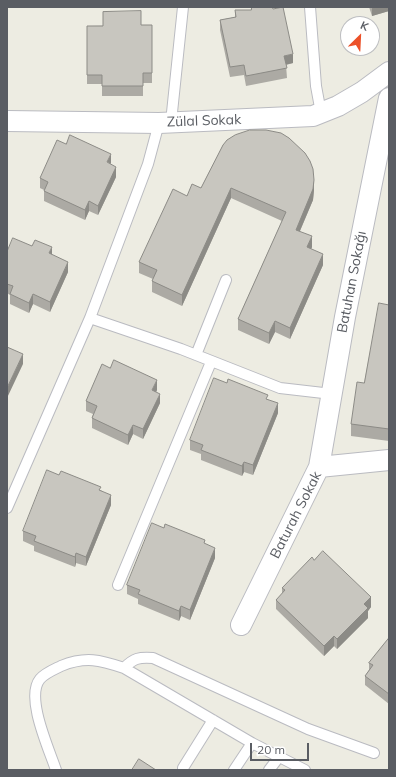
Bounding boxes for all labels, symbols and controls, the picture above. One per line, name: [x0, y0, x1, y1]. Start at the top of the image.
north arrow: [340, 16, 380, 56]
text: K: [358, 18, 371, 34]
street label: Zülal Sokak: [166, 111, 242, 131]
street label: Batuhan Sokağı: [334, 230, 370, 334]
street label: Baturah Sokak: [267, 469, 325, 561]
scale bar: [252, 735, 311, 761]
text: 20 m: [257, 742, 285, 757]

